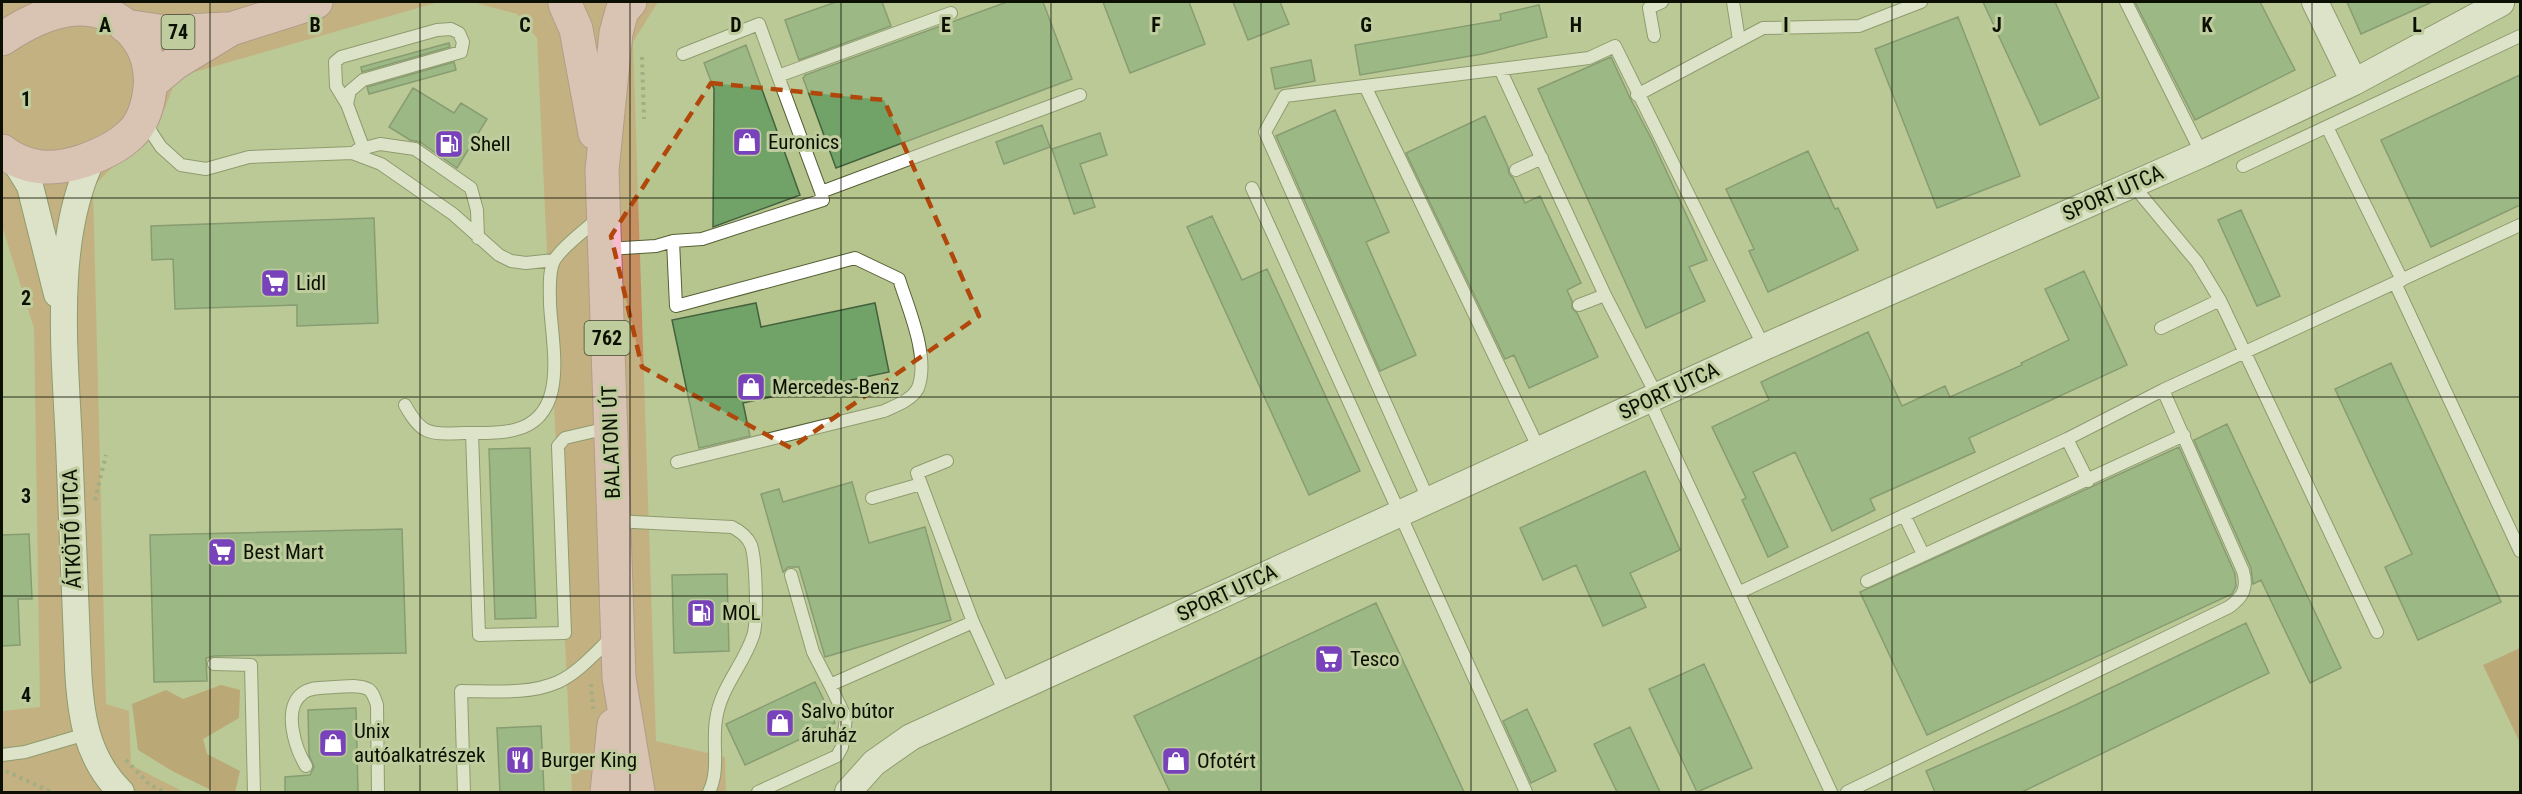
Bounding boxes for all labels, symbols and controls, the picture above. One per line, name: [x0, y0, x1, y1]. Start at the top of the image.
text: A: [99, 13, 111, 37]
text: B: [309, 13, 321, 37]
text: C: [519, 13, 531, 37]
text: D: [730, 13, 742, 37]
text: E: [941, 13, 951, 37]
text: F: [1151, 13, 1161, 37]
text: G: [1360, 13, 1372, 37]
text: H: [1570, 13, 1582, 37]
text: I: [1783, 13, 1789, 37]
text: J: [1992, 13, 2002, 37]
text: K: [2201, 13, 2213, 37]
text: L: [2412, 13, 2422, 37]
road number: 74: [162, 15, 195, 49]
text: 1: [21, 87, 31, 111]
shop icon: Euronics: [731, 126, 763, 158]
fuel station icon: Shell: [433, 128, 465, 160]
place label: Euronics: [768, 130, 839, 154]
place label: Shell: [470, 132, 511, 156]
street label: SPORT UTCA: [2059, 160, 2167, 226]
supermarket icon: Lidl: [259, 267, 291, 299]
place label: Lidl: [296, 271, 326, 295]
text: 2: [21, 286, 31, 310]
road number: 762: [584, 321, 630, 355]
street label: SPORT UTCA: [1615, 357, 1723, 425]
shop icon: Mercedes-Benz: [735, 371, 767, 403]
place label: Mercedes-Benz: [772, 375, 899, 399]
street label: BALATONI ÚT: [597, 385, 625, 499]
street label: ÁTKÖTŐ UTCA: [58, 469, 86, 589]
text: 3: [21, 484, 31, 508]
supermarket icon: Best Mart: [206, 536, 238, 568]
place label: Best Mart: [243, 540, 324, 564]
street label: SPORT UTCA: [1173, 559, 1281, 627]
fuel station icon: MOL: [685, 597, 717, 629]
place label: MOL: [722, 601, 760, 625]
supermarket icon: Tesco: [1313, 643, 1345, 675]
place label: Tesco: [1350, 647, 1400, 671]
text: 4: [21, 683, 31, 707]
place label: Salvo bútor áruház: [801, 699, 894, 747]
shop icon: Salvo bútor áruház: [764, 707, 796, 739]
place label: Unix autóalkatrészek: [354, 719, 486, 767]
shop icon: Unix autóalkatrészek: [317, 727, 349, 759]
restaurant icon: Burger King: [504, 744, 536, 776]
shop icon: Ofotért: [1160, 745, 1192, 777]
place label: Burger King: [541, 748, 637, 772]
place label: Ofotért: [1197, 749, 1256, 773]

